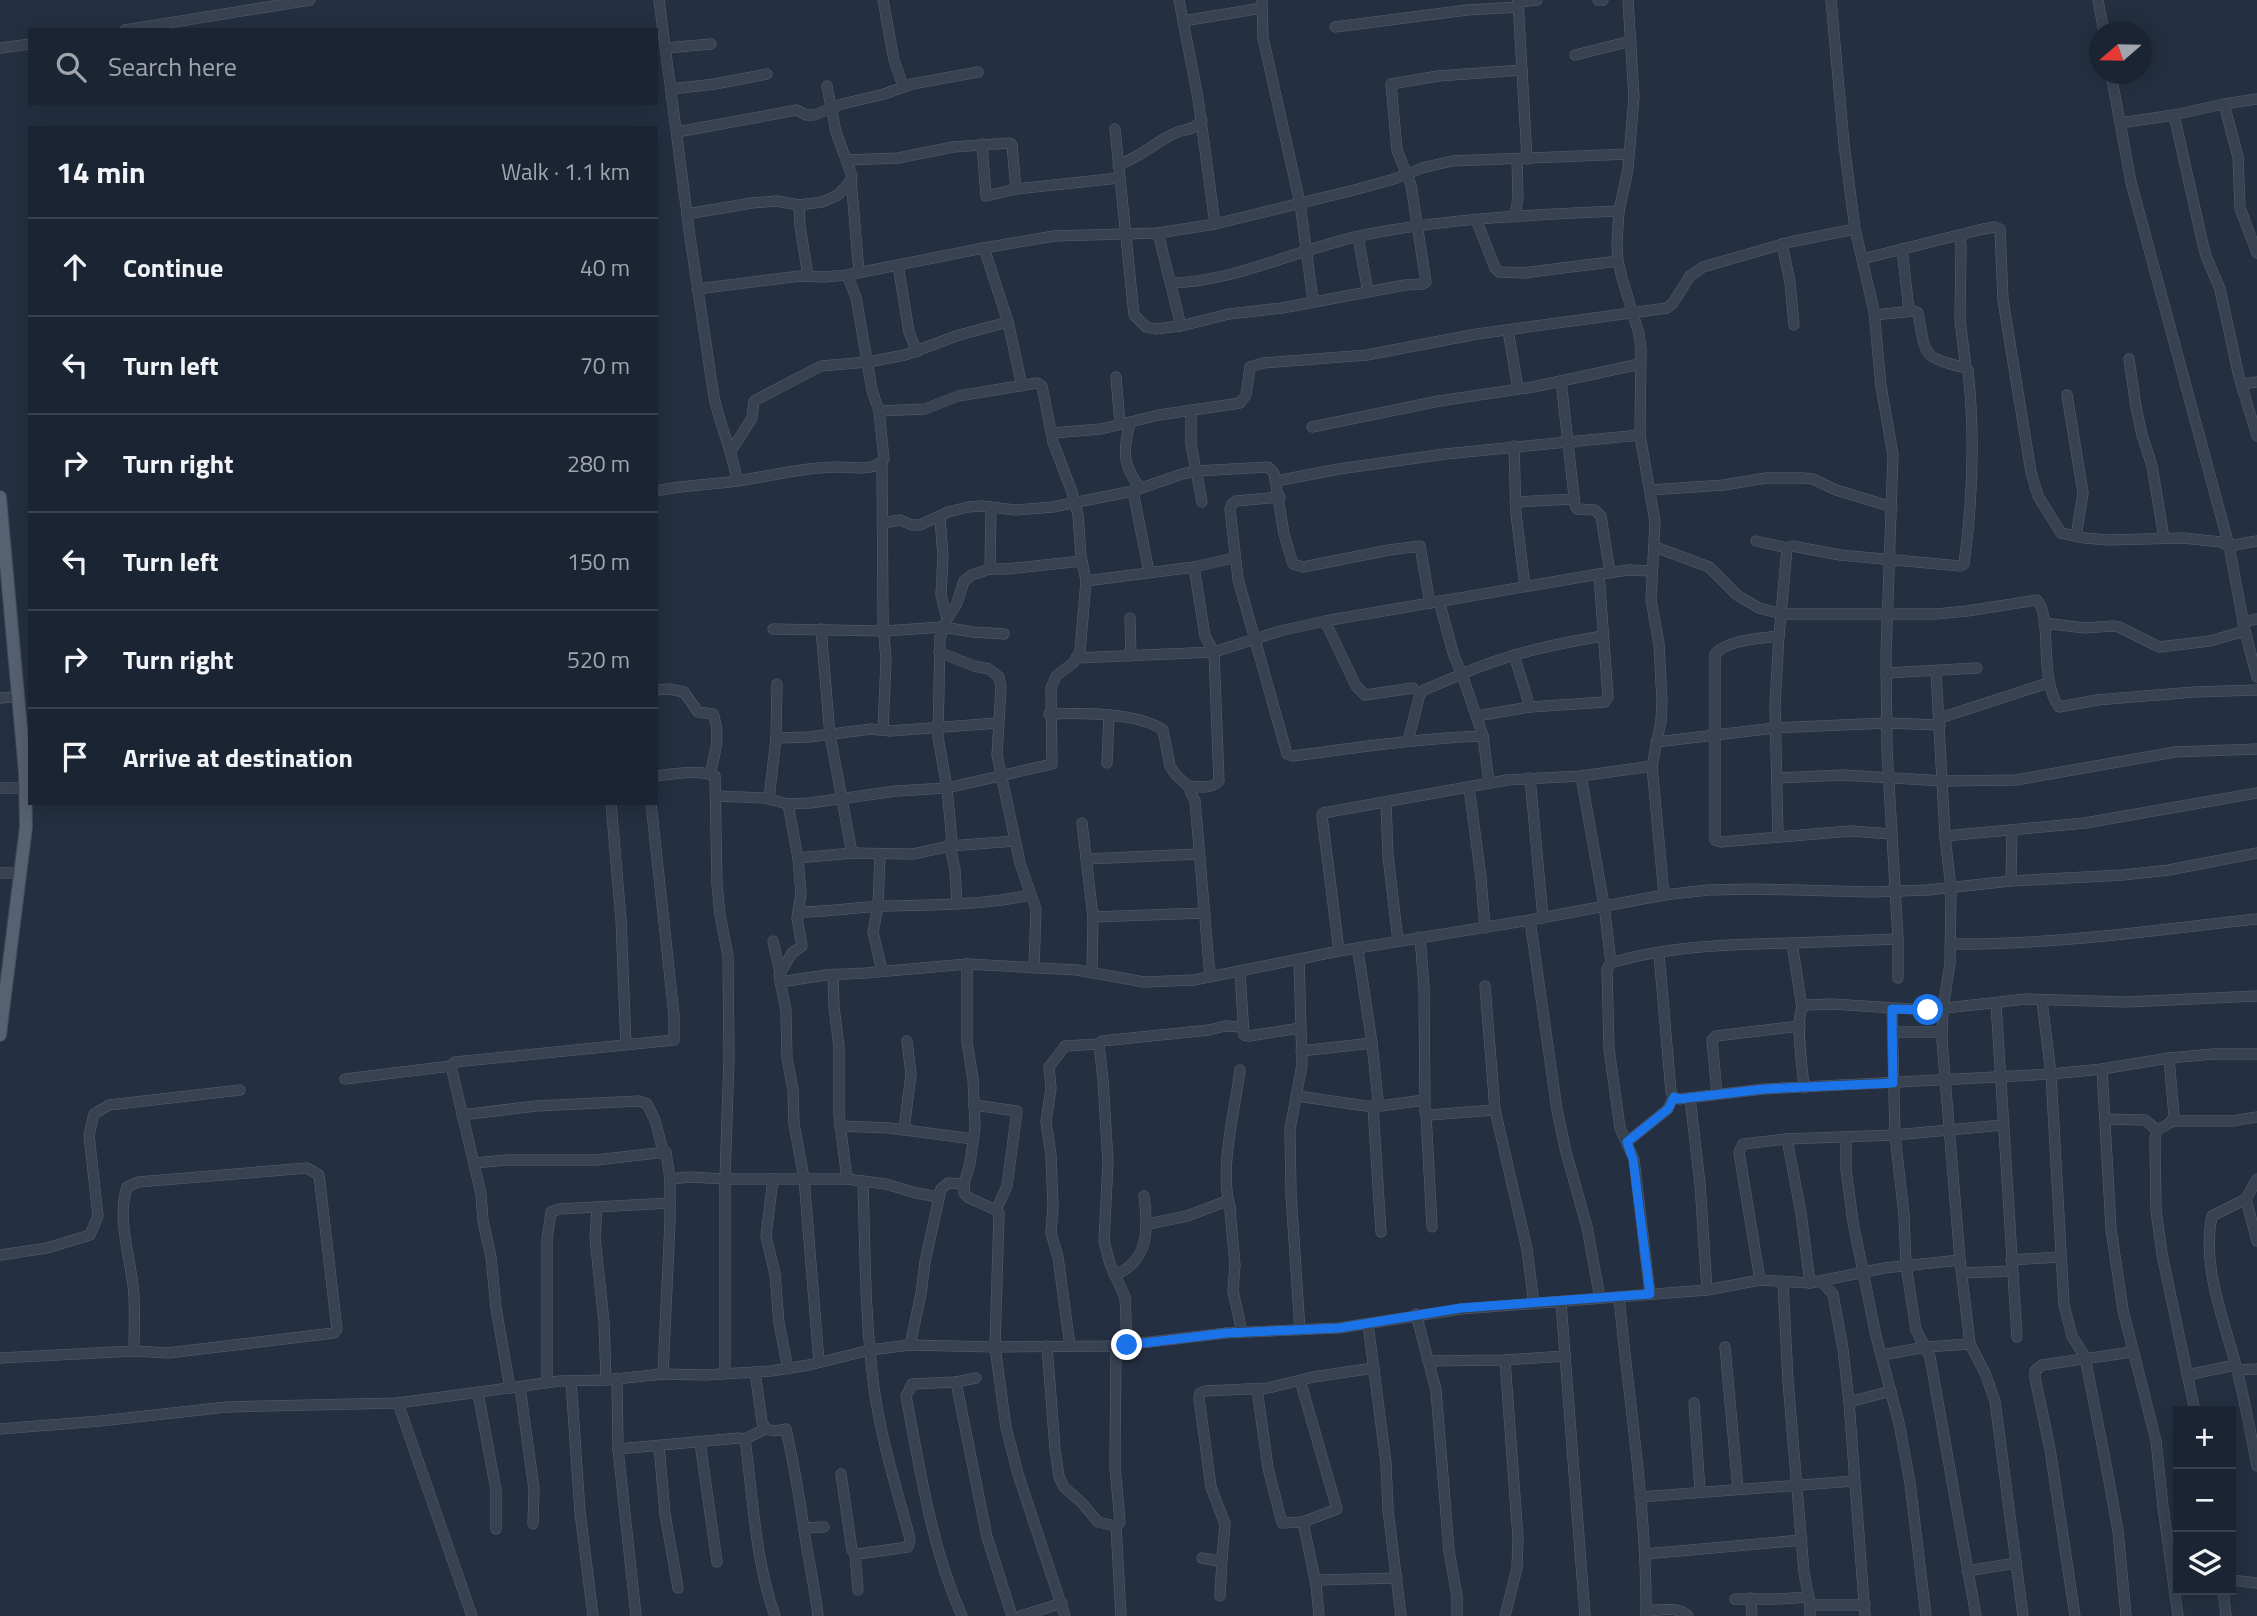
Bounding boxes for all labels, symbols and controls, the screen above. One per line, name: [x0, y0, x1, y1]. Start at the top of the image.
north arrow: [2089, 21, 2152, 84]
search box: [28, 28, 658, 105]
text: Search here: [108, 47, 237, 86]
icon: search: [52, 48, 90, 86]
text: 14 min: [56, 149, 146, 195]
text: Walk · 1.1 km: [501, 154, 630, 189]
icon: ahead: [56, 248, 94, 286]
text: Continue: [123, 248, 223, 287]
text: 40 m: [580, 250, 630, 285]
icon: left: [56, 346, 94, 384]
text: Turn left: [123, 346, 218, 385]
text: 70 m: [580, 348, 630, 383]
icon: right: [56, 444, 94, 482]
text: Turn right: [123, 444, 234, 483]
text: 280 m: [567, 446, 630, 481]
icon: left: [56, 542, 94, 580]
text: Turn left: [123, 542, 218, 581]
text: 150 m: [567, 544, 630, 579]
icon: right: [56, 640, 94, 678]
text: Turn right: [123, 640, 234, 679]
text: 520 m: [567, 642, 630, 677]
icon: arrive: [56, 738, 94, 776]
text: Arrive at destination: [123, 738, 353, 777]
route start: [1912, 994, 1943, 1025]
route end: [1111, 1329, 1142, 1360]
map controls: [2173, 1406, 2236, 1595]
button: +: [2173, 1406, 2236, 1469]
button: −: [2173, 1469, 2236, 1532]
button: layers: [2173, 1532, 2236, 1595]

